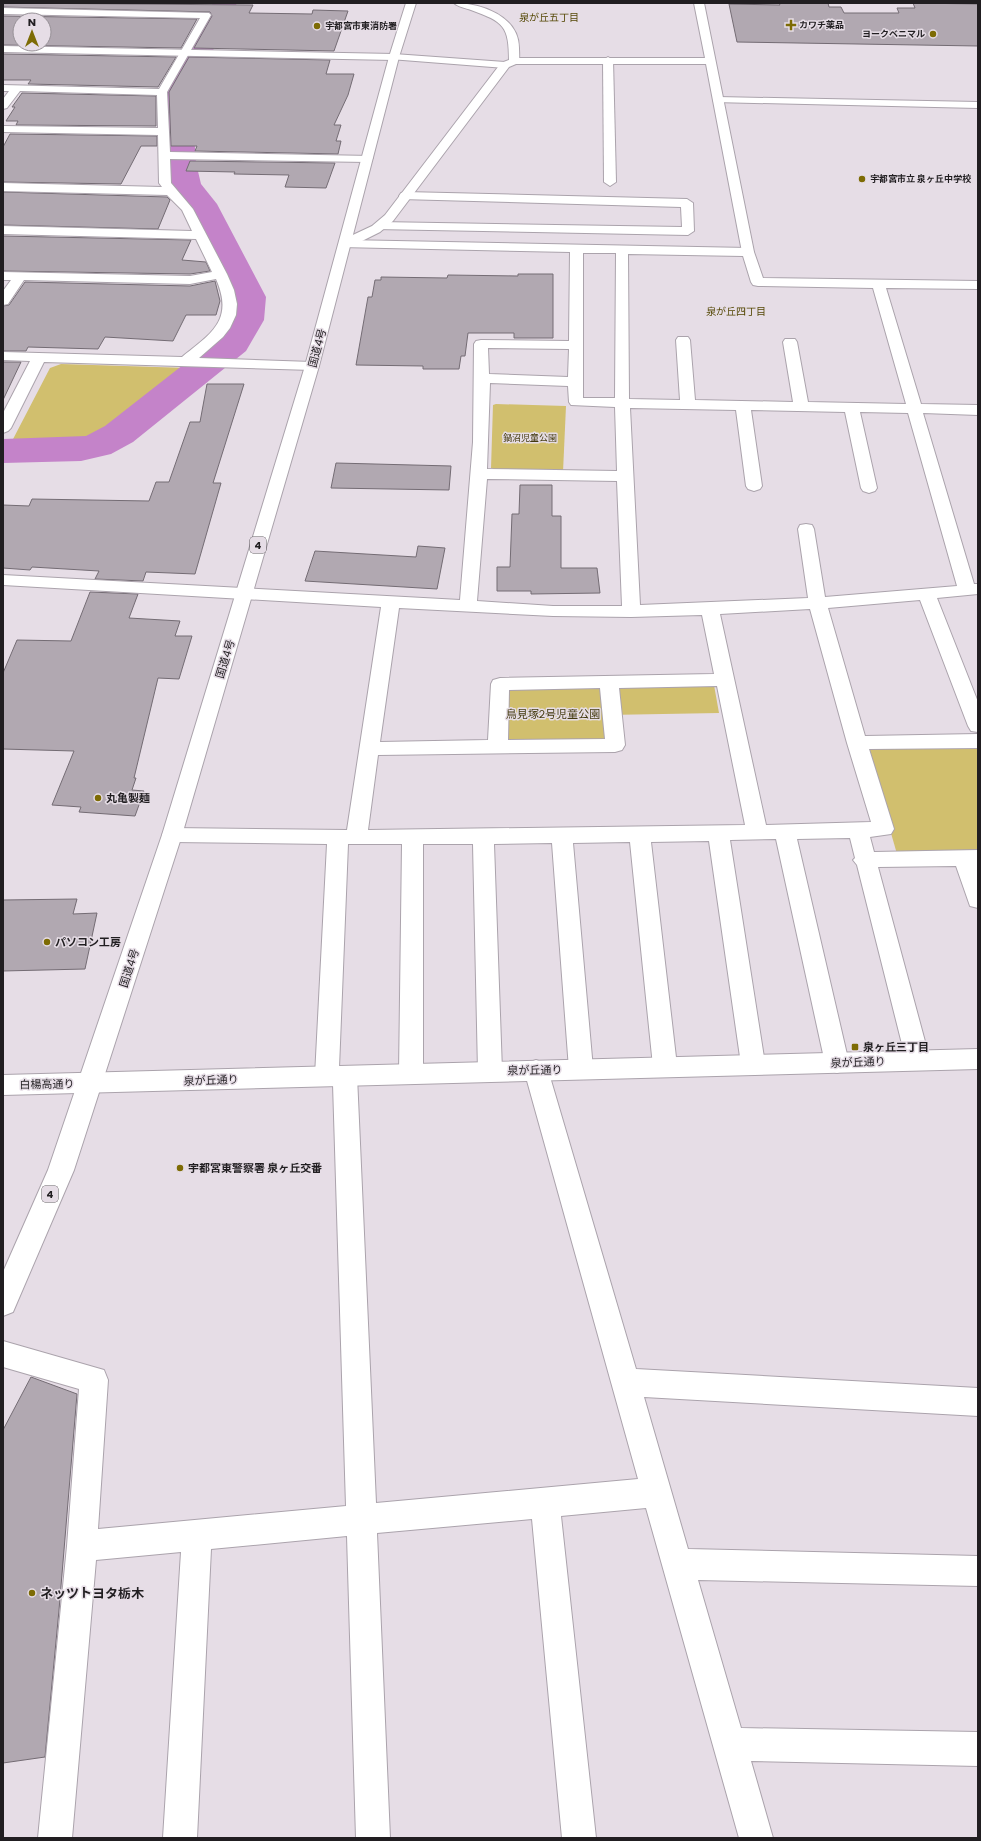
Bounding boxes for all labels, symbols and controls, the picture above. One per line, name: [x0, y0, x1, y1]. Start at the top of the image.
district label: 泉が丘五丁目: [519, 10, 579, 25]
north arrow: [12, 12, 52, 52]
text: N: [28, 14, 36, 30]
place label: カワチ薬品: [799, 19, 844, 31]
place label: 宇都宮市東消防署: [325, 20, 397, 32]
marker: カワチ薬品: [786, 20, 796, 30]
marker: 宇都宮市東消防署: [312, 21, 322, 31]
place label: ヨークベニマル: [862, 28, 925, 40]
marker: ヨークベニマル: [928, 29, 938, 39]
place label: 宇都宮市立 泉ヶ丘中学校: [870, 173, 972, 185]
marker: 宇都宮市立 泉ヶ丘中学校: [857, 174, 867, 184]
district label: 泉が丘四丁目: [706, 304, 766, 319]
street label: 国道4号: [304, 327, 330, 369]
park label: 鍋沼児童公園: [503, 432, 557, 444]
road number: 4: [250, 537, 266, 553]
street label: 国道4号: [212, 638, 238, 680]
park label: 鳥見塚2号児童公園: [506, 706, 600, 722]
place label: 丸亀製麺: [106, 790, 150, 806]
marker: 丸亀製麺: [93, 793, 103, 803]
place label: パソコン工房: [55, 934, 121, 950]
marker: パソコン工房: [42, 937, 52, 947]
street label: 国道4号: [115, 947, 143, 989]
place label: 泉ヶ丘三丁目: [863, 1039, 929, 1055]
marker: 泉ヶ丘三丁目: [850, 1042, 860, 1052]
street label: 泉が丘通り: [830, 1053, 886, 1071]
street label: 泉が丘通り: [507, 1062, 563, 1078]
street label: 泉が丘通り: [183, 1071, 239, 1089]
street label: 白楊高通り: [19, 1076, 75, 1092]
place label: 宇都宮東警察署 泉ヶ丘交番: [188, 1160, 322, 1176]
marker: 宇都宮東警察署 泉ヶ丘交番: [175, 1163, 185, 1173]
road number: 4: [42, 1186, 58, 1202]
place label: ネッツトヨタ栃木: [40, 1584, 145, 1603]
marker: ネッツトヨタ栃木: [27, 1588, 37, 1598]

